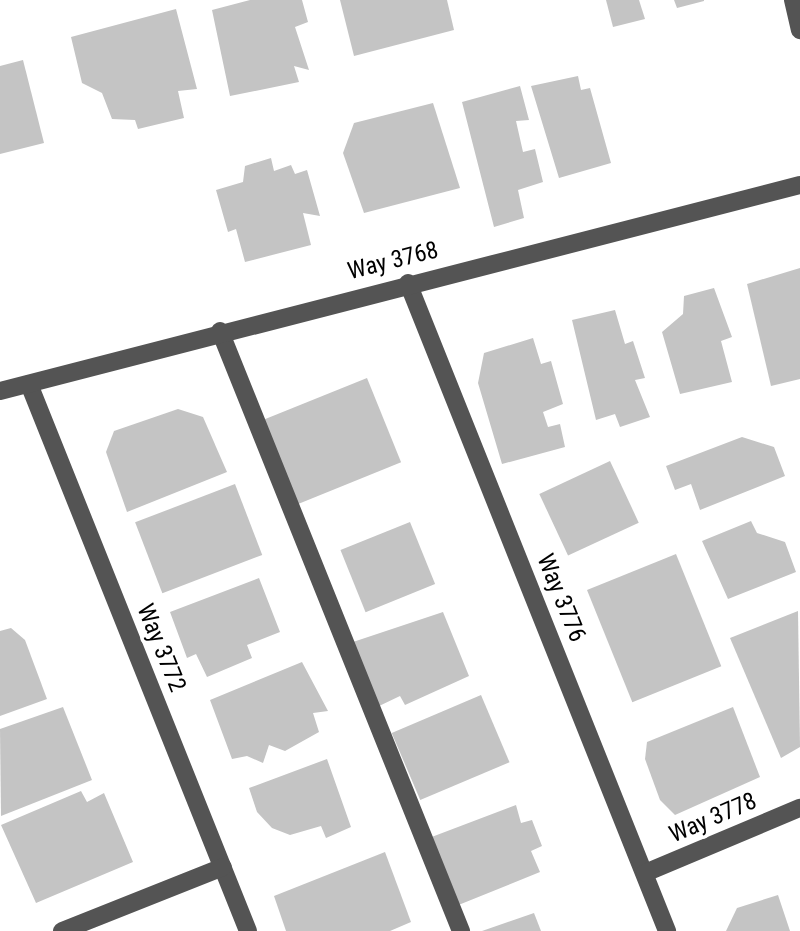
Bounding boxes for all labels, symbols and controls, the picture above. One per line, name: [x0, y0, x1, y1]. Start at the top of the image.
street label: Way 3768: [345, 236, 441, 286]
street label: Way 3776: [530, 550, 592, 646]
street label: Way 3772: [130, 600, 192, 696]
street label: Way 3778: [665, 787, 761, 849]

